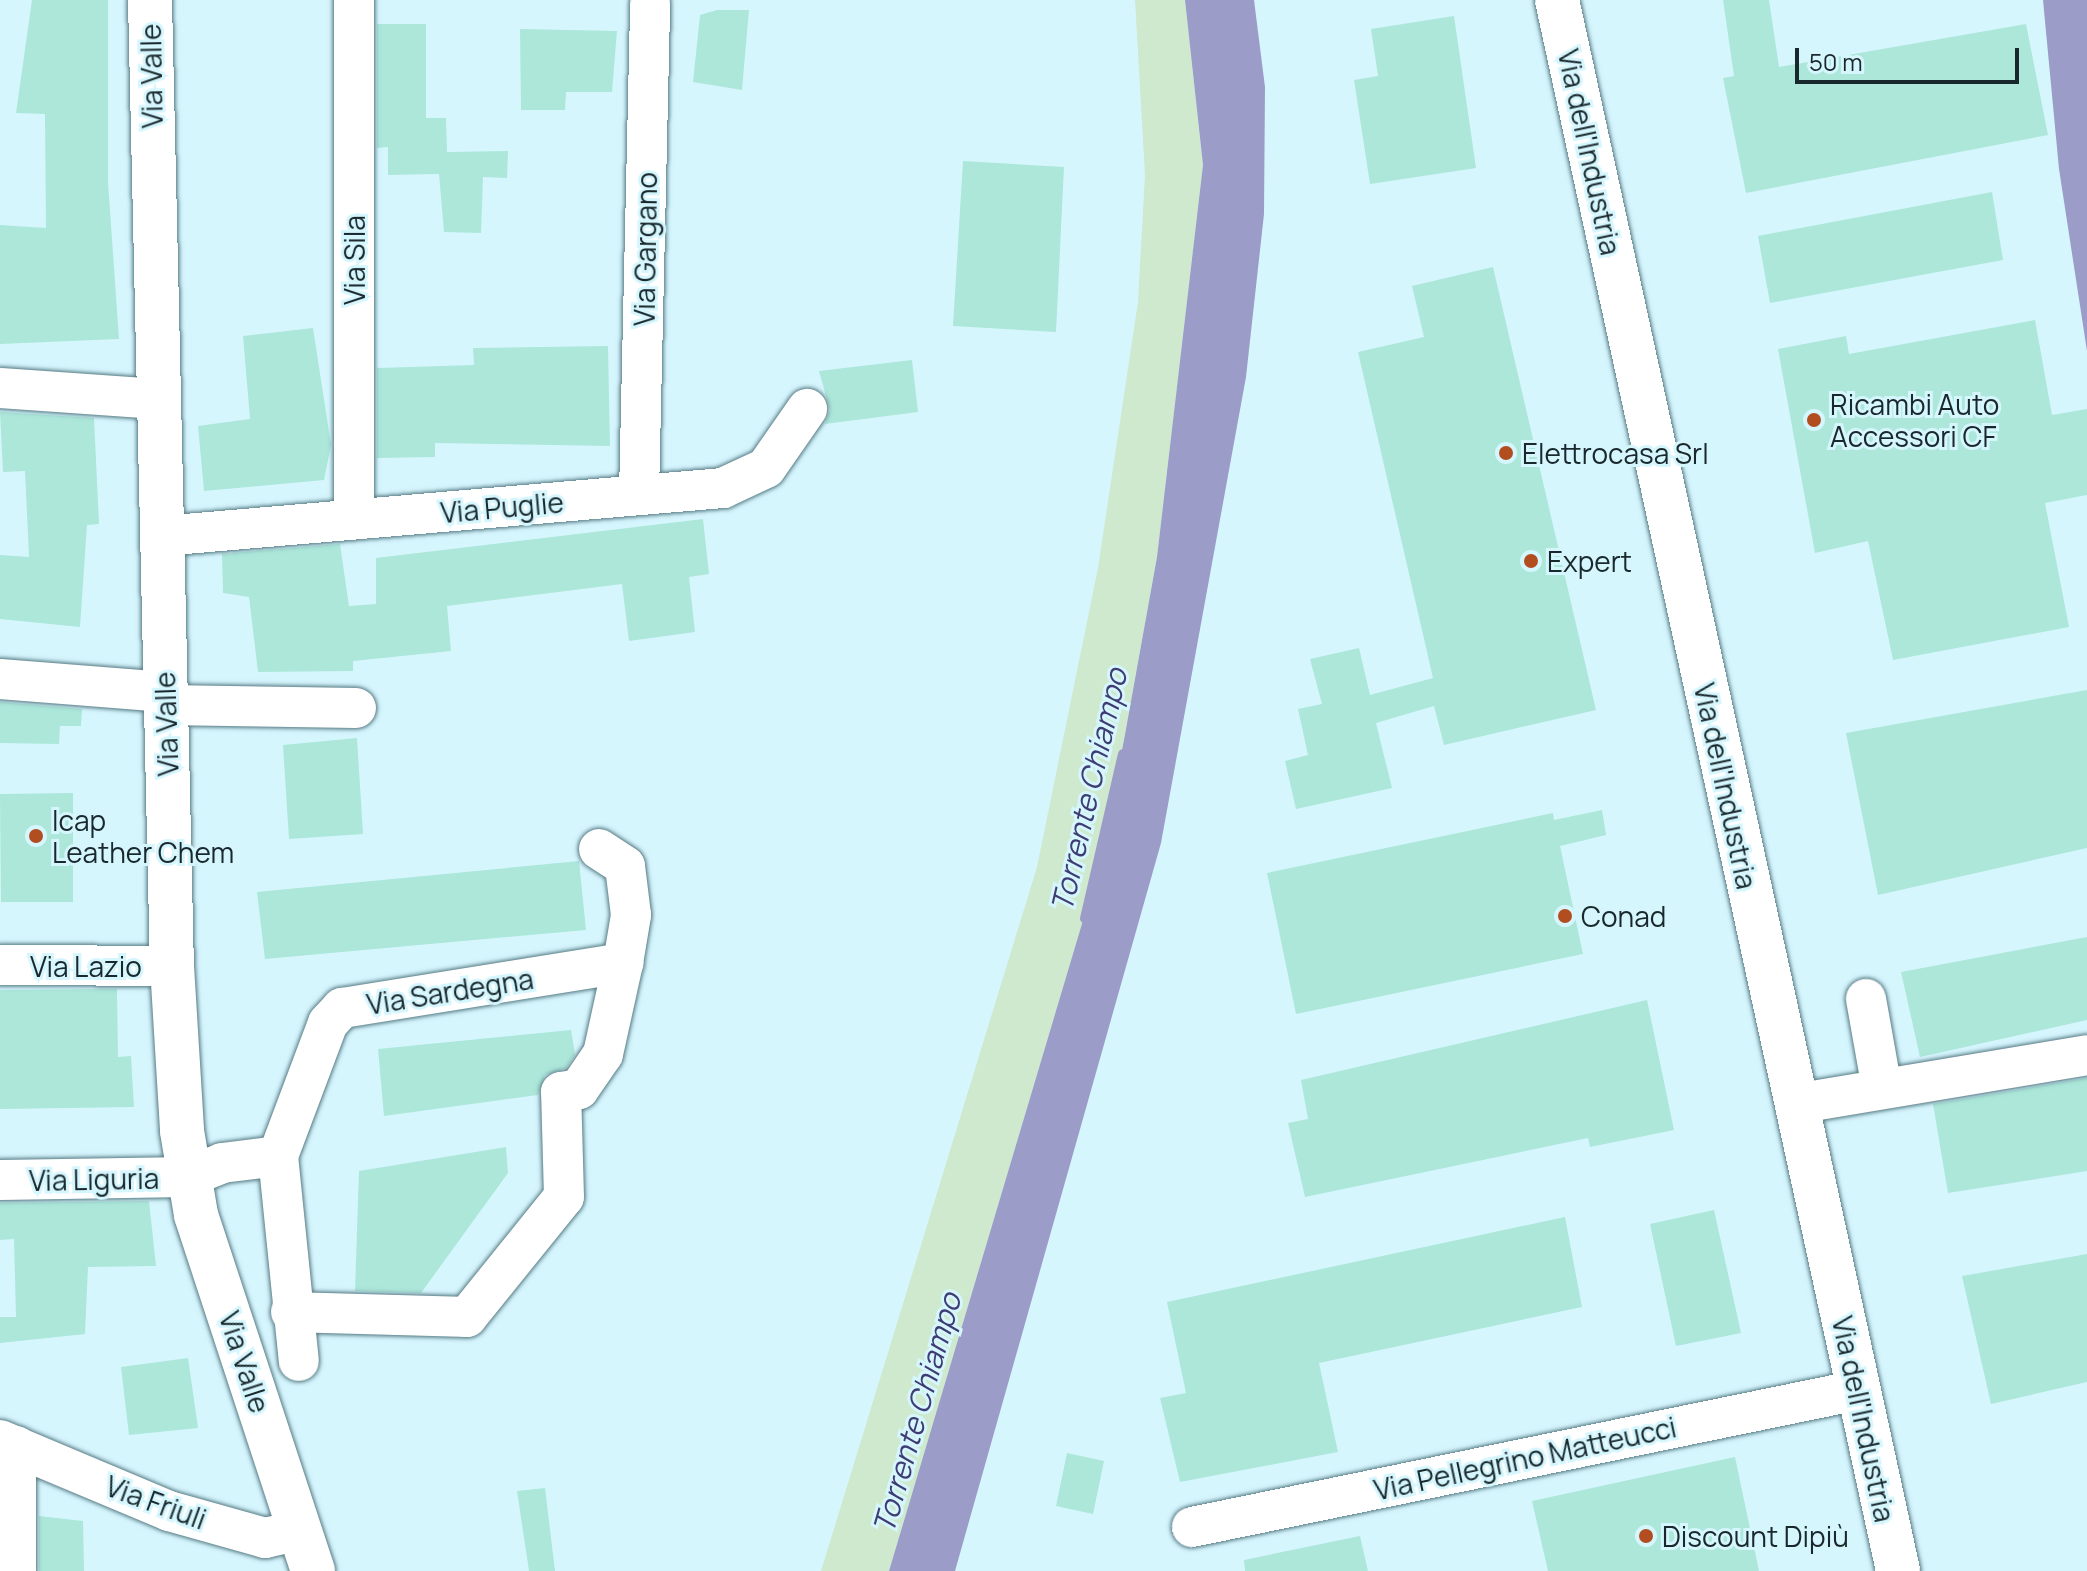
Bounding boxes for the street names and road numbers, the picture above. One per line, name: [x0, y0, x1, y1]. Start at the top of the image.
street label: Via Valle: [133, 23, 169, 129]
street label: Via dell'Industria: [1552, 46, 1628, 258]
street label: Via Gargano: [627, 172, 663, 326]
street label: Via Sila: [337, 215, 371, 305]
street label: Via Puglie: [439, 485, 565, 529]
street label: Via Valle: [147, 671, 185, 777]
street label: Via dell'Industria: [1688, 680, 1764, 892]
street label: Via Lazio: [30, 949, 142, 983]
street label: Via Sardegna: [364, 961, 536, 1021]
street label: Via Liguria: [29, 1161, 159, 1197]
street label: Via Valle: [213, 1307, 277, 1417]
street label: Via dell'Industria: [1826, 1313, 1902, 1525]
street label: Via Pellegrino Matteucci: [1371, 1410, 1679, 1506]
street label: Via Friuli: [101, 1468, 211, 1536]

